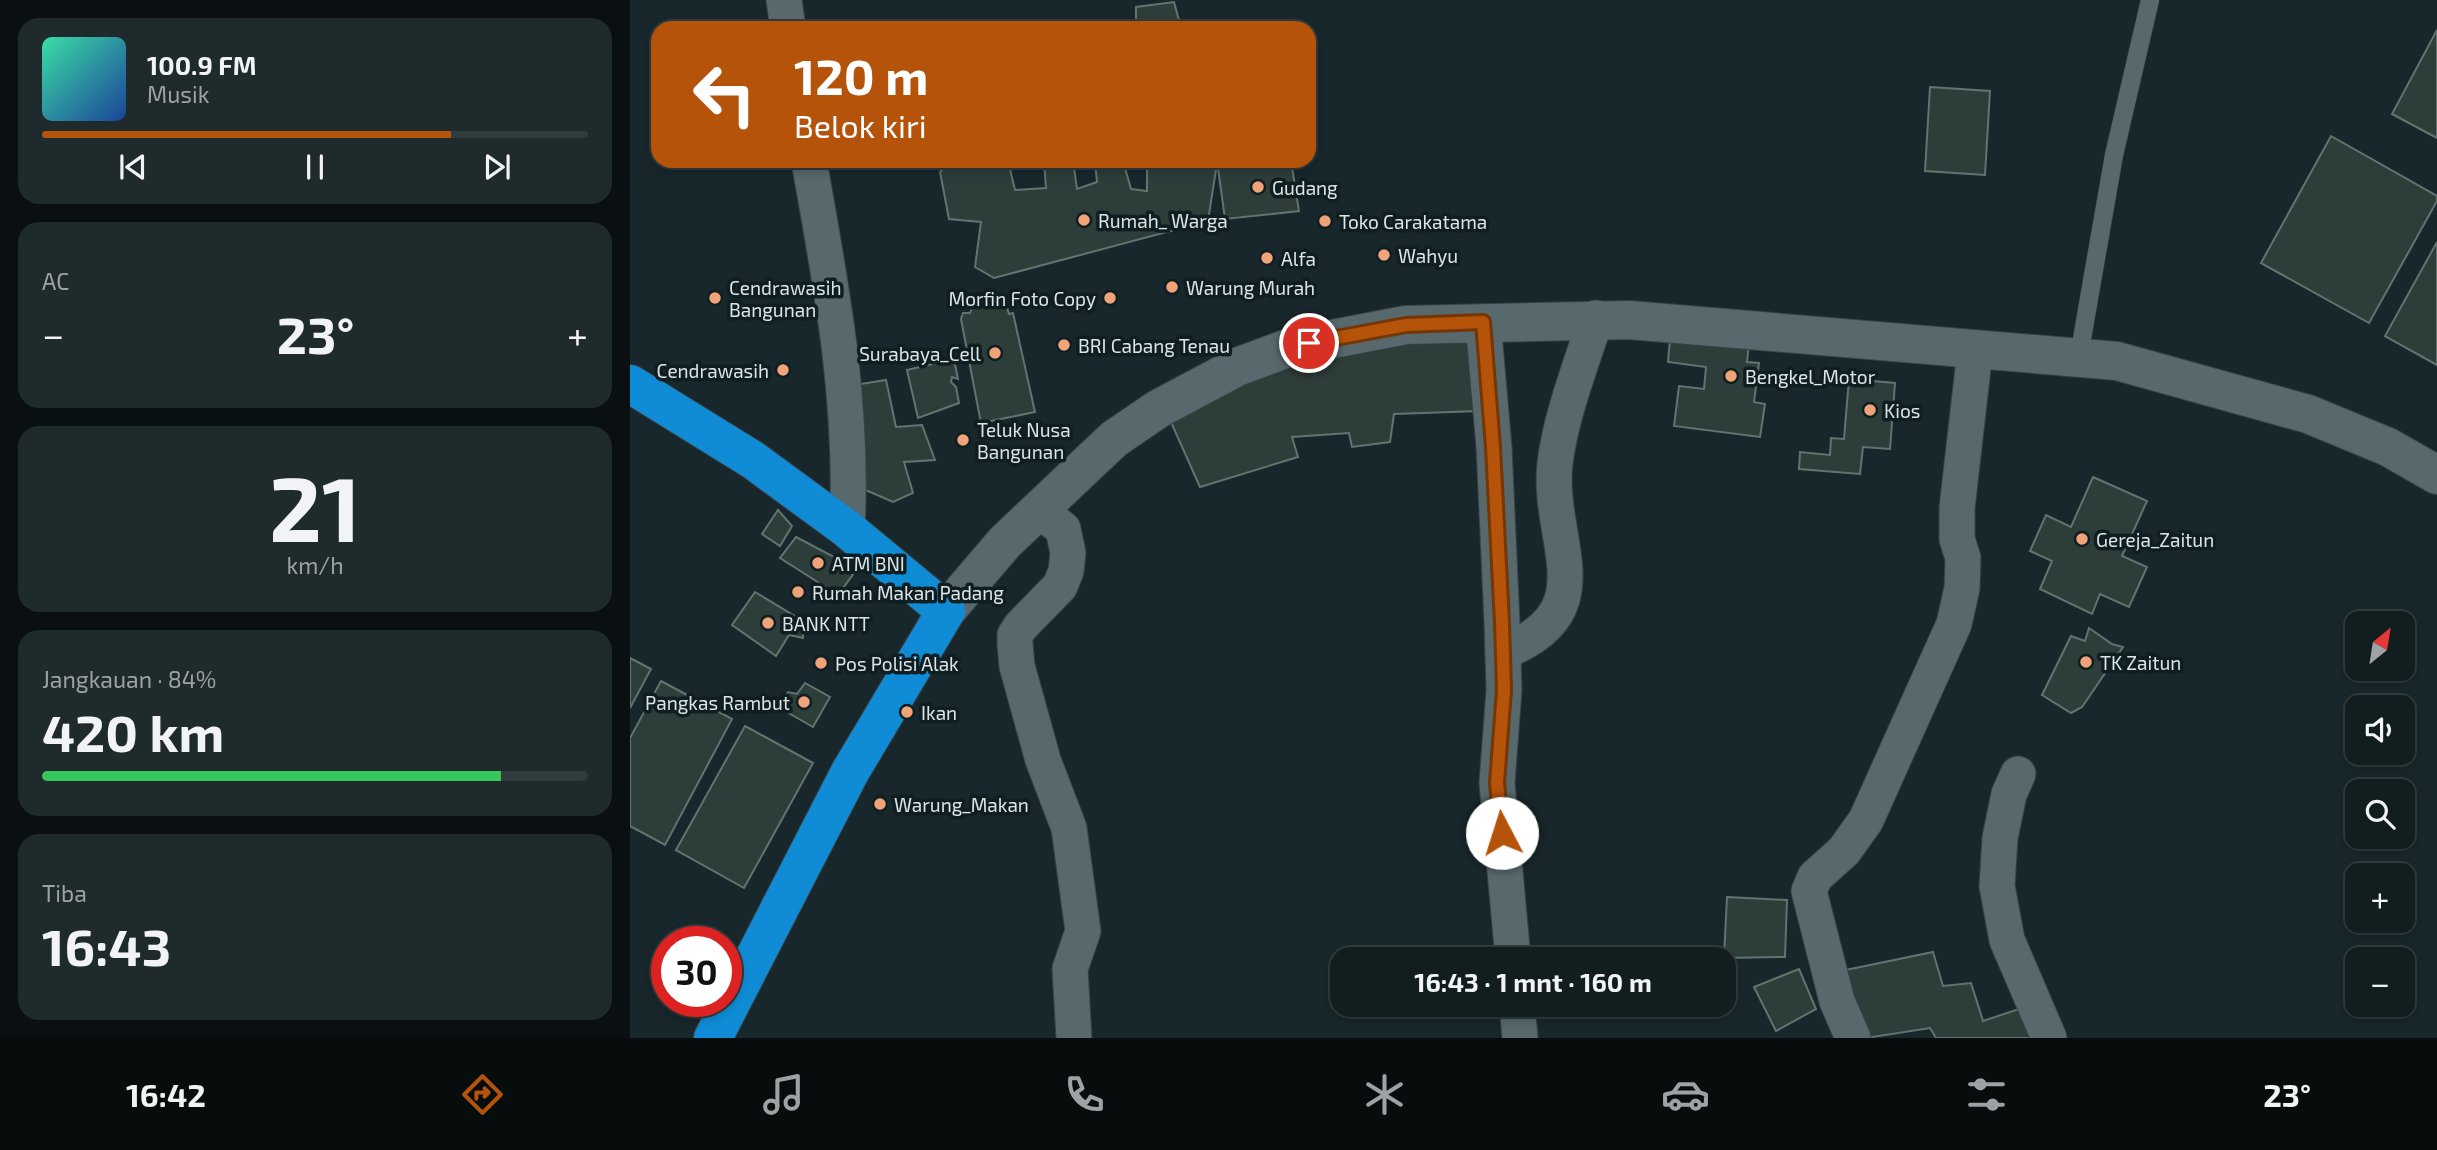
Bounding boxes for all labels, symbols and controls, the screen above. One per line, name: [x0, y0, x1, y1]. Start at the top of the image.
text: 120 m: [794, 46, 928, 105]
text: 100.9 FM: [147, 49, 257, 80]
icon: left: [679, 49, 770, 140]
text: Musik: [147, 80, 209, 108]
text: Belok kiri: [794, 106, 927, 144]
icon: previous: [114, 148, 152, 186]
icon: pause: [296, 148, 334, 186]
icon: next: [478, 148, 516, 186]
place label: Gudang: [1272, 176, 1338, 199]
marker: Gudang: [1250, 179, 1266, 195]
place label: Rumah_ Warga: [1098, 209, 1228, 232]
place label: Toko Carakatama: [1339, 210, 1487, 233]
marker: Rumah_ Warga: [1076, 212, 1092, 228]
marker: Toko Carakatama: [1317, 213, 1333, 229]
place label: Wahyu: [1398, 244, 1458, 267]
place label: Alfa: [1281, 247, 1316, 270]
marker: Wahyu: [1376, 247, 1392, 263]
marker: Alfa: [1259, 250, 1275, 266]
text: AC: [42, 267, 69, 295]
place label: Cendrawasih Bangunan: [729, 276, 841, 321]
place label: Warung Murah: [1186, 276, 1315, 299]
marker: Warung Murah: [1164, 279, 1180, 295]
place label: Morfin Foto Copy: [949, 287, 1096, 310]
marker: Cendrawasih Bangunan: [707, 290, 723, 306]
marker: Morfin Foto Copy: [1102, 290, 1118, 306]
text: 23°: [277, 302, 354, 364]
text: −: [42, 311, 64, 357]
text: +: [567, 311, 588, 357]
pin: [1279, 313, 1339, 373]
icon: arrive: [1290, 324, 1328, 362]
place label: BRI Cabang Tenau: [1078, 334, 1230, 357]
marker: BRI Cabang Tenau: [1056, 337, 1072, 353]
place label: Surabaya_Cell: [859, 342, 981, 365]
marker: Surabaya_Cell: [987, 345, 1003, 361]
place label: Cendrawasih: [657, 359, 769, 382]
marker: Cendrawasih: [775, 362, 791, 378]
place label: Bengkel_Motor: [1745, 365, 1876, 388]
marker: Bengkel_Motor: [1723, 368, 1739, 384]
place label: Kios: [1884, 399, 1920, 422]
marker: Kios: [1862, 402, 1878, 418]
place label: Teluk Nusa Bangunan: [977, 418, 1071, 463]
marker: Teluk Nusa Bangunan: [955, 432, 971, 448]
text: 21: [269, 451, 361, 560]
place label: Gereja_Zaitun: [2096, 528, 2214, 551]
marker: Gereja_Zaitun: [2074, 531, 2090, 547]
text: km/h: [286, 551, 344, 579]
place label: ATM BNI: [832, 552, 905, 575]
marker: ATM BNI: [810, 555, 826, 571]
place label: Rumah Makan Padang: [812, 581, 1004, 604]
marker: Rumah Makan Padang: [790, 584, 806, 600]
north arrow: [2345, 611, 2415, 681]
map controls: [2345, 611, 2415, 1017]
place label: BANK NTT: [782, 612, 870, 635]
marker: BANK NTT: [760, 615, 776, 631]
place label: TK Zaitun: [2100, 651, 2181, 674]
place label: Pos Polisi Alak: [835, 652, 959, 675]
marker: TK Zaitun: [2078, 654, 2094, 670]
marker: Pos Polisi Alak: [813, 655, 829, 671]
text: Jangkauan · 84%: [42, 665, 216, 693]
place label: Pangkas Rambut: [645, 691, 790, 714]
marker: Pangkas Rambut: [796, 694, 812, 710]
button: sound: [2345, 695, 2415, 765]
text: 420 km: [42, 700, 224, 762]
place label: Ikan: [921, 701, 957, 724]
marker: Ikan: [899, 704, 915, 720]
button: search: [2345, 779, 2415, 849]
place label: Warung_Makan: [894, 793, 1029, 816]
marker: Warung_Makan: [872, 796, 888, 812]
position arrow: [1465, 796, 1539, 870]
button: +: [2345, 863, 2415, 933]
text: Tiba: [42, 879, 87, 907]
text: 16:43: [42, 914, 171, 976]
speed limit sign: 30: [651, 926, 742, 1017]
button: −: [2345, 947, 2415, 1017]
text: 16:43 · 1 mnt · 160 m: [1414, 966, 1652, 997]
icon: directions: [458, 1070, 507, 1119]
icon: music: [759, 1070, 808, 1119]
icon: phone: [1060, 1070, 1109, 1119]
icon: climate: [1360, 1070, 1409, 1119]
icon: car: [1661, 1070, 1710, 1119]
icon: filters: [1962, 1070, 2011, 1119]
text: 16:42: [126, 1075, 206, 1113]
text: 23°: [2263, 1075, 2311, 1113]

